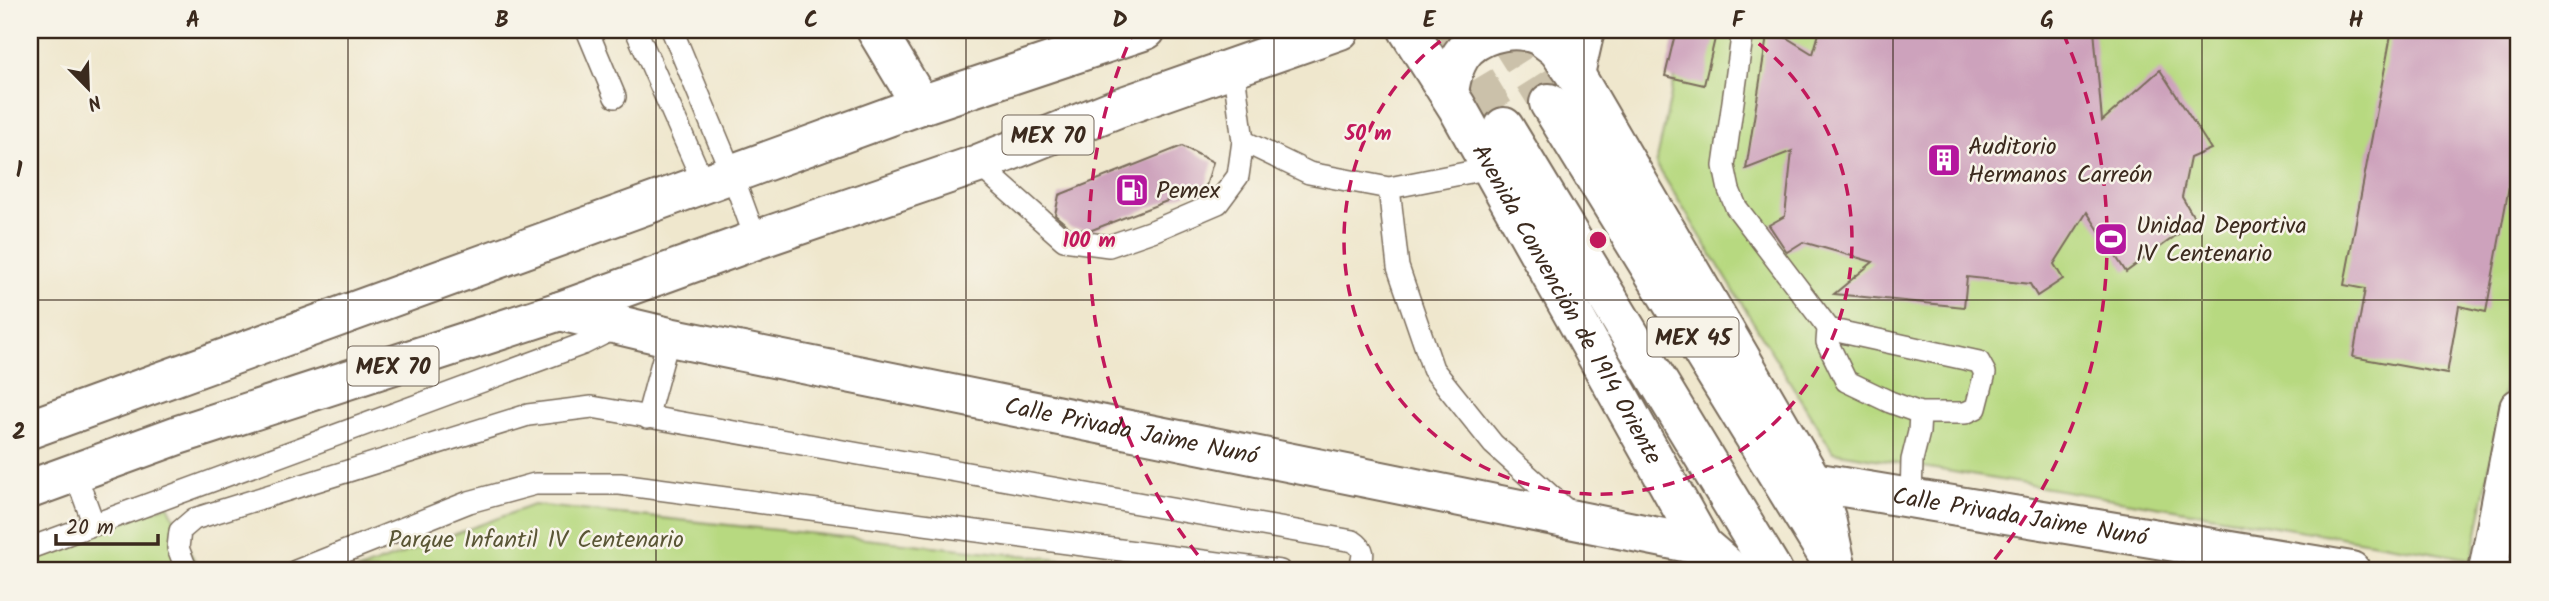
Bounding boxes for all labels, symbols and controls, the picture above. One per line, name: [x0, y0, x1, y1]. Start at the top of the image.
text: A: [186, 3, 200, 39]
text: B: [495, 3, 509, 39]
text: C: [804, 3, 818, 39]
text: D: [1112, 3, 1128, 39]
text: E: [1423, 3, 1437, 39]
text: F: [1732, 3, 1746, 39]
text: G: [2040, 3, 2054, 39]
text: H: [2349, 3, 2364, 39]
north arrow: [52, 52, 122, 122]
text: N: [82, 86, 105, 118]
road number: MEX 70: [1002, 116, 1094, 154]
text: 50 m: [1344, 118, 1391, 151]
place label: Auditorio Hermanos Carreón: [1968, 128, 2153, 195]
street label: Avenida Convención de 1914 Oriente: [1460, 137, 1672, 473]
building icon: Auditorio Hermanos Carreón: [1925, 141, 1963, 179]
text: 1: [16, 153, 23, 189]
fuel station icon: Pemex: [1113, 171, 1151, 209]
place label: Pemex: [1156, 172, 1221, 211]
place label: Unidad Deportiva IV Centenario: [2136, 207, 2307, 274]
sports icon: Unidad Deportiva IV Centenario: [2092, 220, 2130, 258]
text: 100 m: [1062, 225, 1116, 258]
centre of rings: [1586, 228, 1610, 252]
road number: MEX 45: [1648, 318, 1738, 356]
road number: MEX 70: [348, 346, 438, 386]
street label: Calle Privada Jaime Nunó: [1001, 387, 1263, 477]
text: 2: [12, 415, 26, 451]
street label: Calle Privada Jaime Nunó: [1889, 477, 2152, 558]
scale bar: [56, 503, 158, 547]
text: 20 m: [66, 512, 114, 545]
park label: Parque Infantil IV Centenario: [388, 521, 684, 560]

